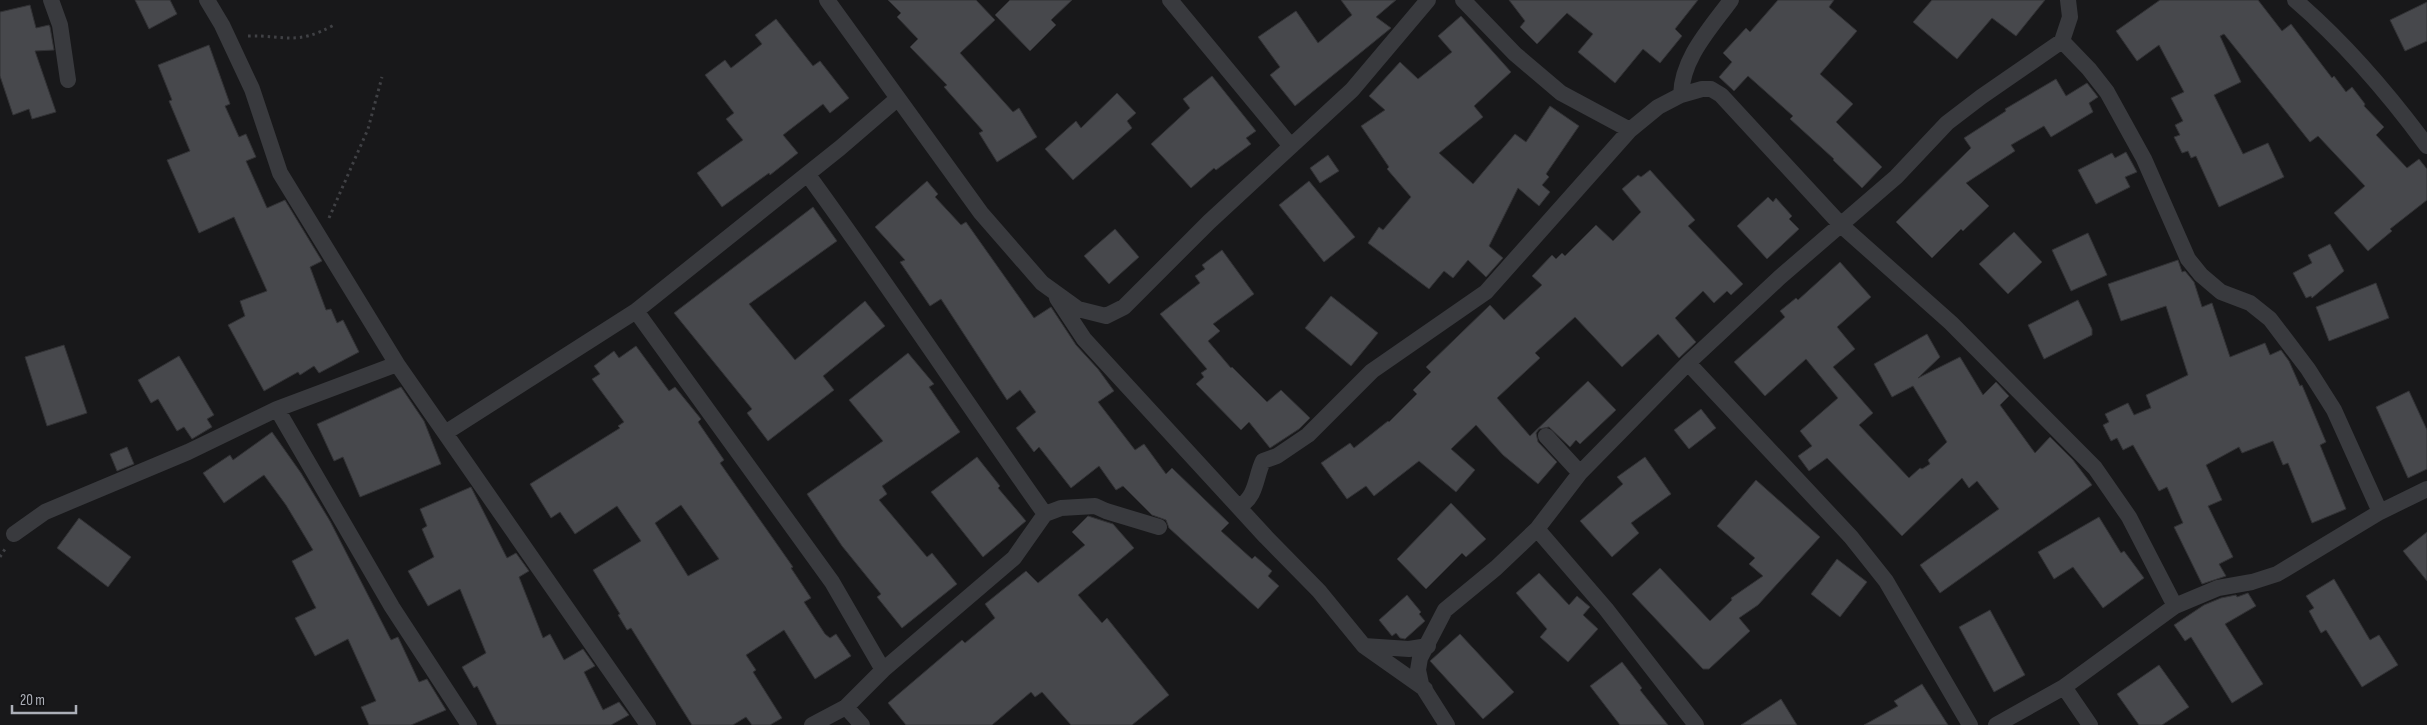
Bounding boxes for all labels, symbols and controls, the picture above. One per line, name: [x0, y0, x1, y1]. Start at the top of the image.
scale bar: [12, 682, 76, 714]
text: 20 m: [20, 691, 45, 710]

